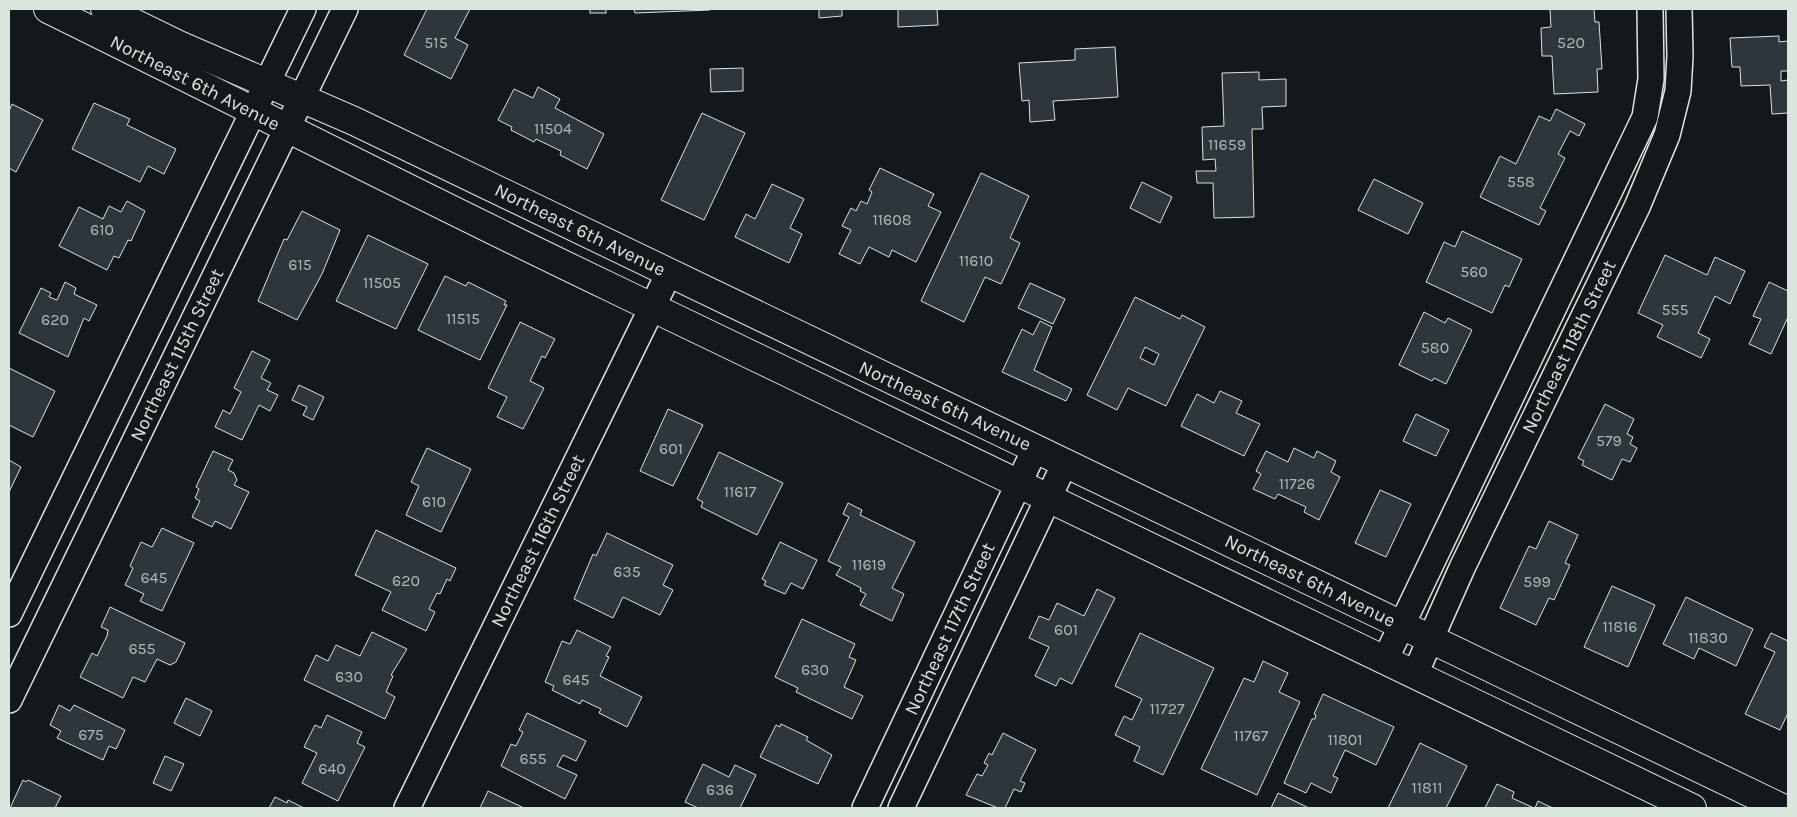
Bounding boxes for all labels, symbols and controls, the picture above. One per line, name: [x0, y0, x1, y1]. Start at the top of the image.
street label: Northeast 6th Avenue: [107, 31, 283, 135]
house number: 515: [424, 33, 448, 52]
house number: 520: [1557, 33, 1585, 52]
house number: 11504: [534, 119, 572, 138]
house number: 11659: [1208, 135, 1246, 154]
house number: 558: [1507, 172, 1535, 191]
street label: Northeast 6th Avenue: [491, 179, 669, 281]
house number: 11608: [872, 210, 912, 229]
house number: 610: [90, 220, 114, 239]
house number: 11610: [959, 251, 993, 270]
house number: 615: [288, 255, 312, 274]
street label: Northeast 118th Street: [1517, 257, 1621, 437]
house number: 560: [1460, 262, 1488, 281]
street label: Northeast 115th Street: [126, 265, 228, 445]
house number: 11505: [363, 273, 401, 292]
house number: 555: [1661, 300, 1689, 319]
house number: 11515: [446, 309, 480, 328]
house number: 620: [41, 310, 69, 329]
house number: 580: [1421, 338, 1449, 357]
street label: Northeast 6th Avenue: [855, 356, 1035, 456]
house number: 579: [1596, 431, 1622, 450]
house number: 601: [659, 439, 683, 458]
street label: Northeast 116th Street: [487, 451, 589, 631]
house number: 11726: [1279, 474, 1315, 493]
house number: 11617: [724, 482, 757, 501]
house number: 610: [422, 492, 446, 511]
street label: Northeast 6th Avenue: [1221, 530, 1399, 632]
street label: Northeast 117th Street: [900, 539, 1000, 719]
house number: 11619: [852, 555, 886, 574]
house number: 635: [613, 562, 641, 581]
house number: 645: [140, 568, 168, 587]
house number: 620: [392, 571, 420, 590]
house number: 599: [1523, 572, 1551, 591]
house number: 11816: [1603, 617, 1637, 636]
house number: 601: [1054, 620, 1078, 639]
house number: 11830: [1688, 628, 1728, 647]
house number: 655: [128, 639, 156, 658]
house number: 630: [801, 660, 829, 679]
house number: 630: [335, 667, 363, 686]
house number: 645: [562, 670, 590, 689]
house number: 11727: [1150, 699, 1185, 718]
house number: 675: [78, 725, 104, 744]
house number: 11767: [1234, 726, 1269, 745]
house number: 11801: [1327, 730, 1363, 749]
house number: 655: [519, 749, 547, 768]
house number: 640: [318, 759, 346, 778]
house number: 11811: [1412, 778, 1442, 797]
house number: 636: [706, 780, 734, 799]

